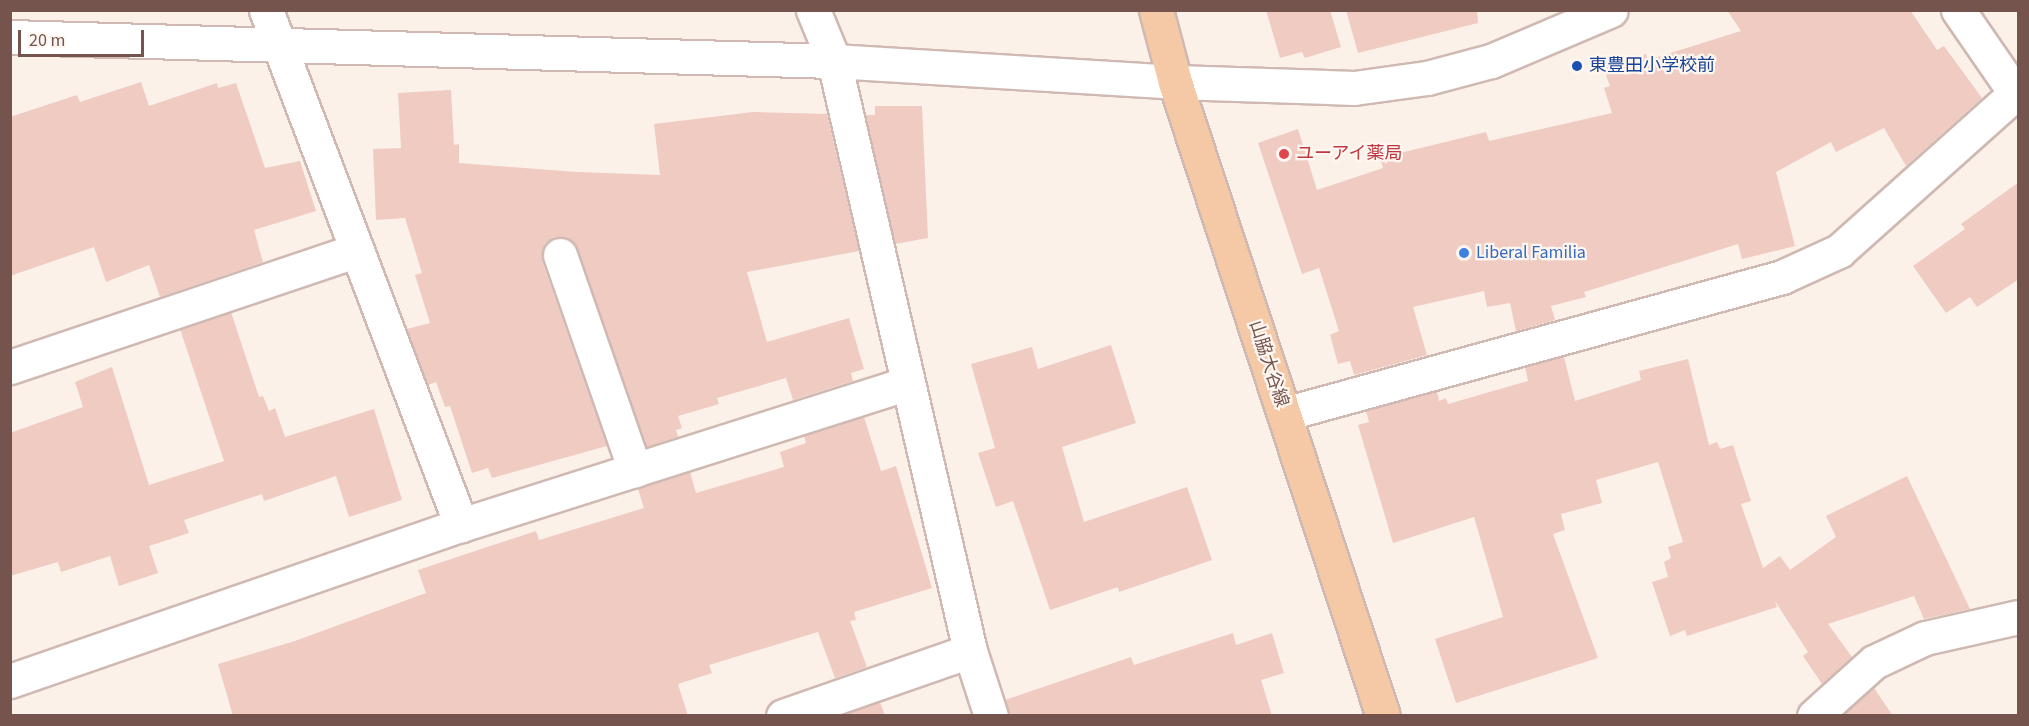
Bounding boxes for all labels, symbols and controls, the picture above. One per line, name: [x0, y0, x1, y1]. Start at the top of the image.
scale bar: [21, 18, 147, 56]
text: 20 m: [29, 28, 65, 53]
place label: 東豊田小学校前: [1589, 55, 1715, 77]
marker: 東豊田小学校前: [1570, 59, 1584, 73]
place label: ユーアイ薬局: [1296, 143, 1404, 165]
marker: ユーアイ薬局: [1277, 147, 1291, 161]
place label: Liberal Familia: [1476, 242, 1586, 264]
marker: Liberal Familia: [1457, 246, 1471, 260]
street label: 山脇大谷線: [1244, 318, 1292, 410]

